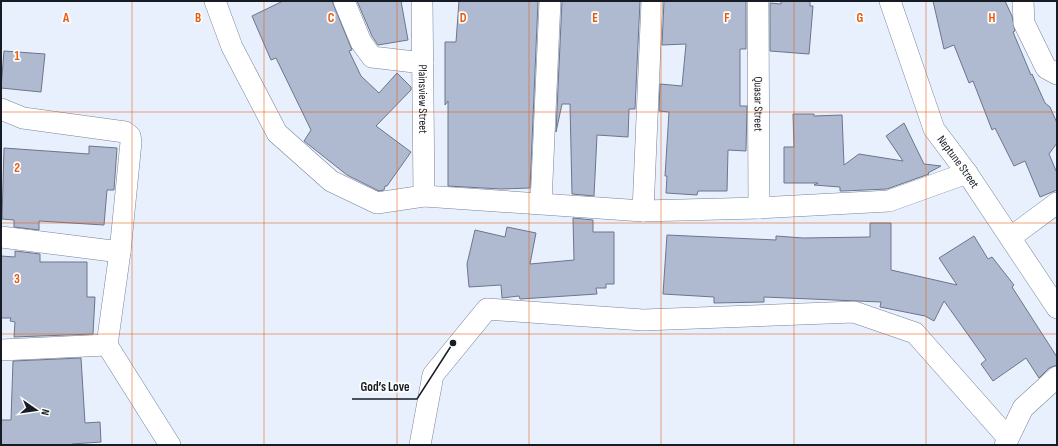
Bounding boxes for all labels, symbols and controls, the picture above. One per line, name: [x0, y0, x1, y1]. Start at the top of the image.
text: A: [62, 10, 70, 26]
text: B: [195, 10, 201, 26]
text: C: [328, 10, 335, 26]
text: D: [460, 10, 467, 26]
text: E: [592, 10, 598, 26]
text: F: [724, 10, 730, 26]
text: G: [857, 10, 864, 26]
text: H: [989, 10, 996, 26]
text: 1: [14, 48, 20, 64]
street label: Plainsview Street: [415, 64, 430, 134]
street label: Quasar Street: [750, 76, 766, 132]
street label: Neptune Street: [933, 133, 982, 192]
text: 2: [14, 160, 20, 176]
text: 3: [14, 271, 20, 287]
callout: God’s Love: [352, 374, 417, 399]
text: God’s Love: [360, 379, 410, 395]
north arrow: [16, 390, 56, 430]
text: N: [38, 408, 52, 417]

